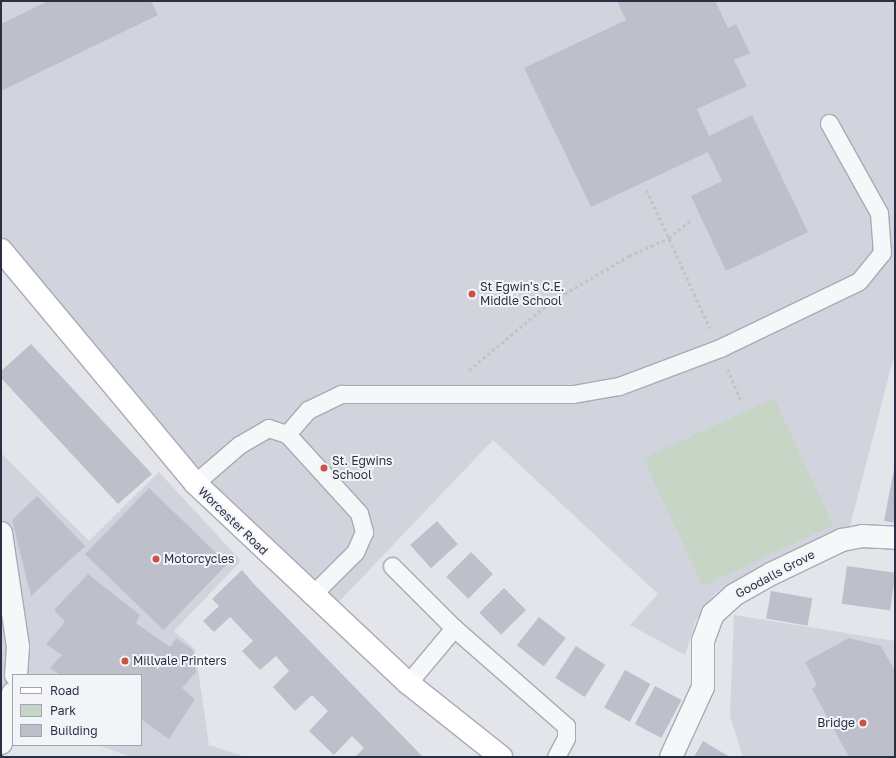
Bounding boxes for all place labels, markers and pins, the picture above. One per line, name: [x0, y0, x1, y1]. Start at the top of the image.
place label: St Egwin's C.E. Middle School: [480, 280, 564, 308]
marker: St Egwin's C.E. Middle School: [467, 289, 477, 299]
place label: St. Egwins School: [332, 454, 392, 482]
marker: St. Egwins School: [319, 463, 329, 473]
place label: Motorcycles: [164, 552, 234, 566]
marker: Motorcycles: [151, 554, 161, 564]
place label: Millvale Printers: [133, 654, 227, 668]
marker: Millvale Printers: [120, 656, 130, 666]
place label: Bridge: [817, 716, 855, 730]
marker: Bridge: [858, 718, 868, 728]

